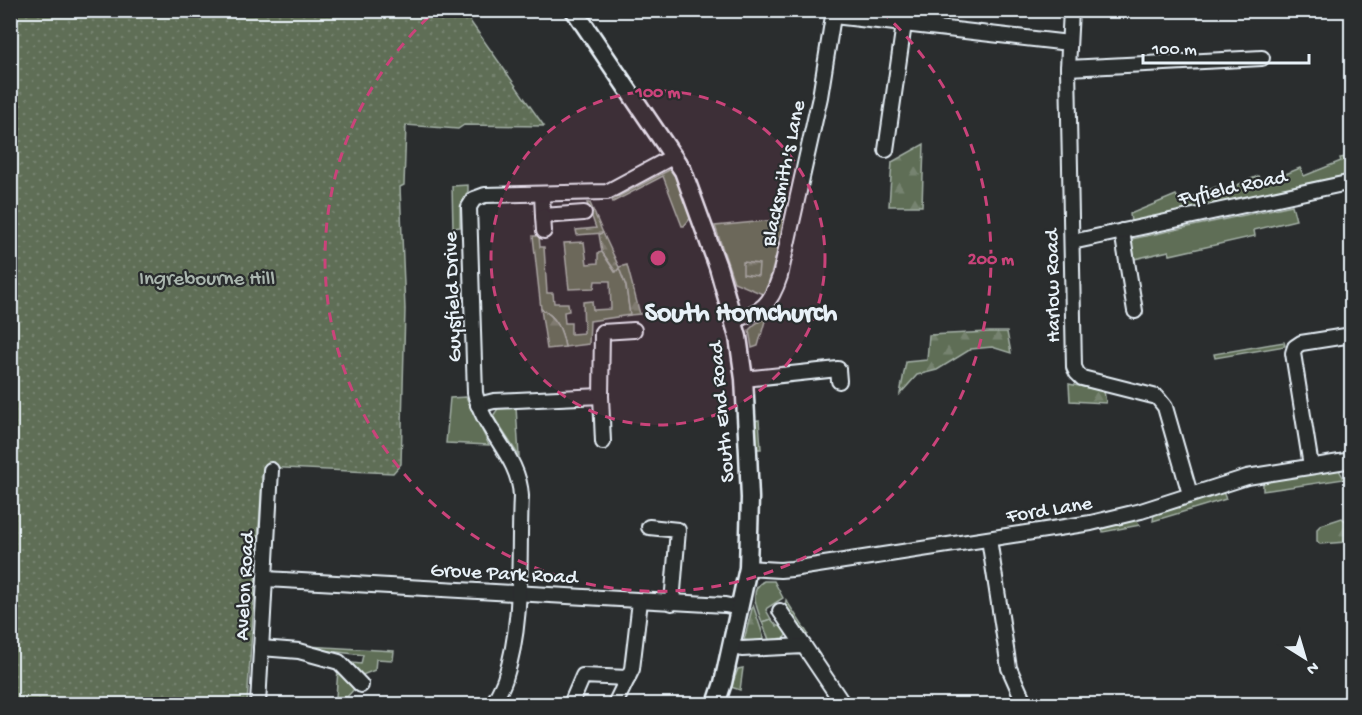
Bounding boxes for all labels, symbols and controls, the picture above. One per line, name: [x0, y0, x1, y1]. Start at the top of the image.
scale bar: [1143, 27, 1310, 65]
text: 100 m: [1151, 40, 1197, 61]
text: 100 m: [635, 83, 681, 104]
street label: Blacksmith's Lane: [758, 97, 813, 250]
street label: Fyfield Road: [1175, 165, 1291, 213]
street label: Harlow Road: [1041, 227, 1068, 343]
street label: Guysfield Drive: [440, 230, 469, 363]
centre of rings: [648, 248, 668, 268]
text: 200 m: [968, 250, 1014, 271]
park label: Ingrebourne Hill: [139, 268, 275, 293]
district label: South Hornchurch: [645, 299, 838, 331]
street label: South End Road: [705, 338, 742, 483]
street label: Ford Lane: [1004, 492, 1095, 531]
street label: Avelon Road: [231, 529, 262, 641]
street label: Grove Park Road: [429, 559, 580, 592]
north arrow: [1275, 628, 1335, 688]
text: N: [1302, 656, 1322, 678]

